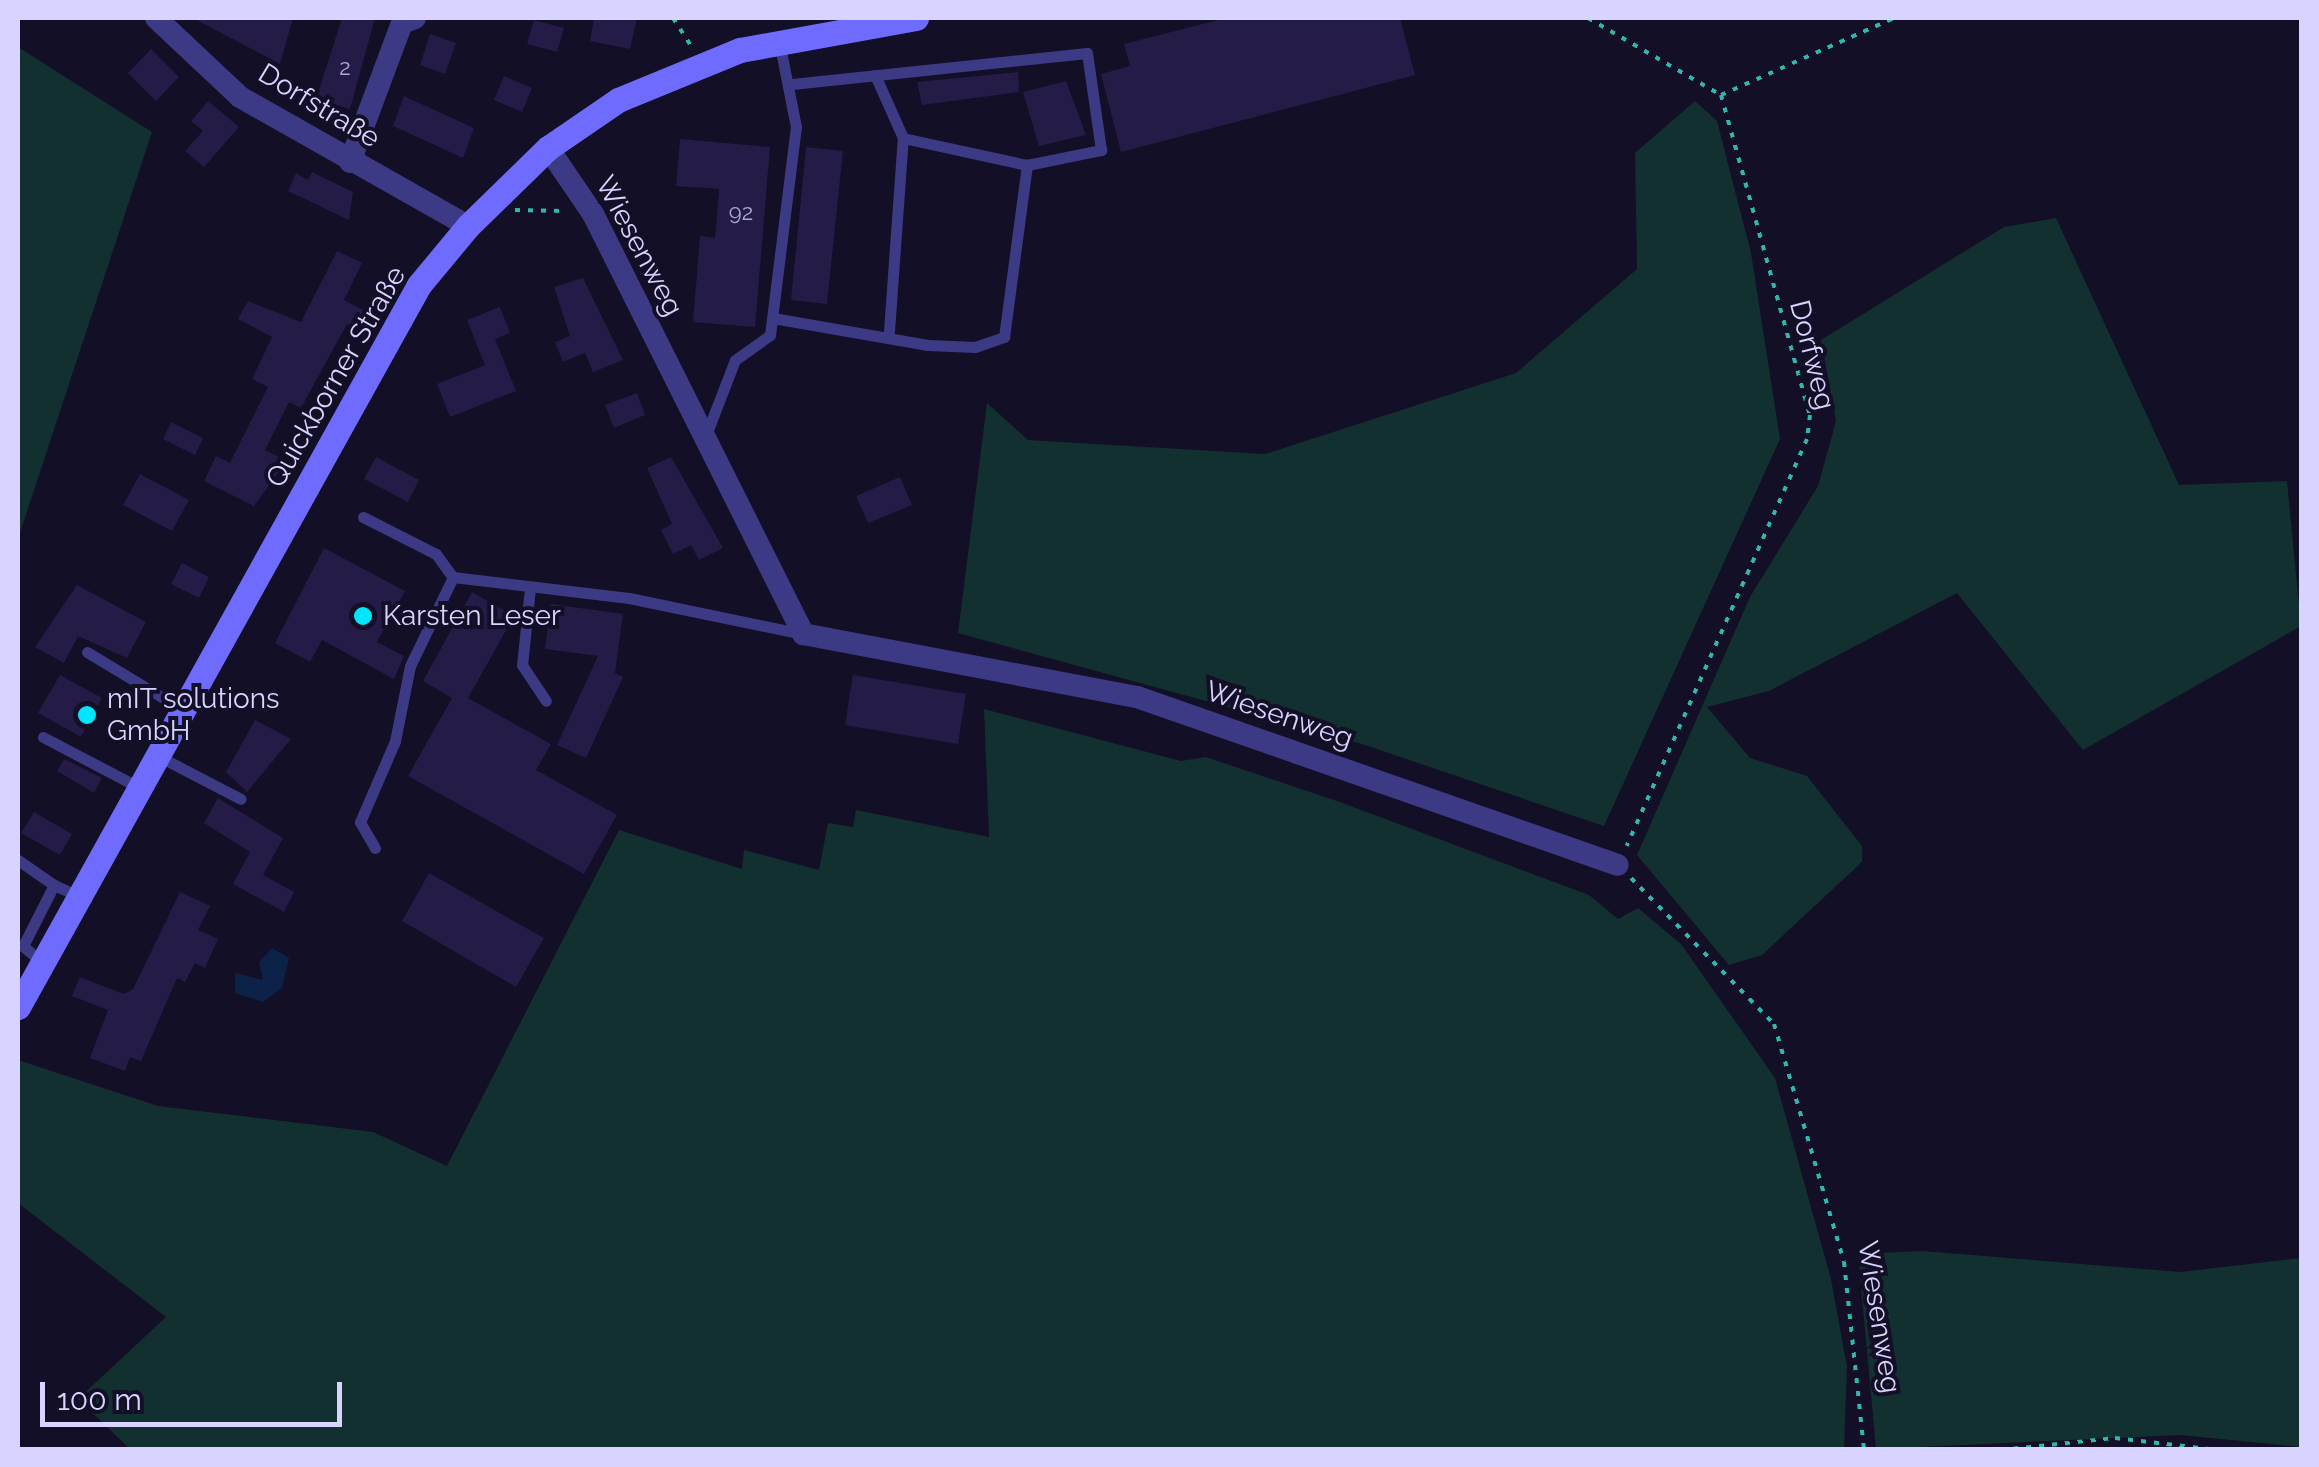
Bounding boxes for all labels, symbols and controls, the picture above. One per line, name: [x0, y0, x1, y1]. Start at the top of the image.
house number: 2: [339, 55, 351, 81]
street label: Dorfstraße: [252, 57, 386, 155]
street label: Wiesenweg: [588, 170, 690, 322]
house number: 92: [729, 200, 753, 226]
street label: Quickborner Straße: [259, 260, 413, 494]
street label: Dorfweg: [1782, 297, 1842, 413]
place label: Karsten Leser: [383, 599, 561, 633]
marker: Karsten Leser: [352, 605, 374, 627]
street label: Wiesenweg: [1201, 674, 1357, 756]
place label: mIT solutions GmbH: [107, 682, 280, 748]
marker: mIT solutions GmbH: [76, 704, 98, 726]
street label: Wiesenweg: [1850, 1238, 1908, 1396]
scale bar: [45, 1362, 348, 1424]
text: 100 m: [57, 1382, 142, 1417]

